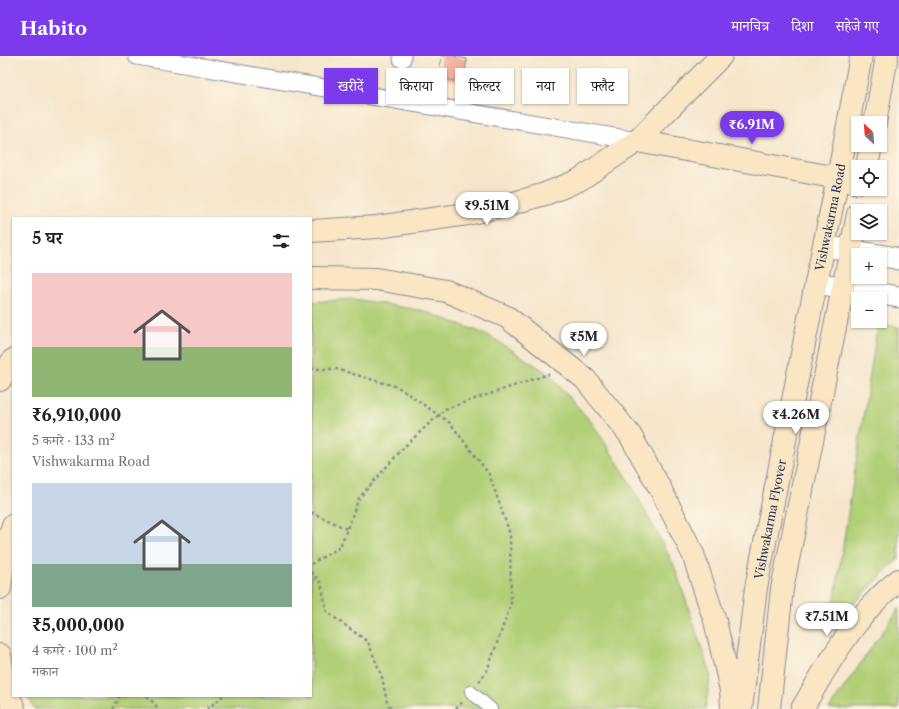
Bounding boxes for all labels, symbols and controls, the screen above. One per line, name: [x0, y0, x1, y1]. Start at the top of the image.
text: Habito: [20, 17, 87, 40]
text: मानचित्र: [731, 17, 769, 35]
text: दिशा: [791, 17, 813, 35]
text: सहेजे गए: [835, 17, 879, 35]
chip: खरीदें: [324, 68, 378, 104]
chip: किराया: [386, 68, 447, 104]
chip: फ़िल्टर: [455, 68, 514, 104]
chip: नया: [522, 68, 569, 104]
chip: फ़्लैट: [577, 68, 628, 104]
pin: ₹6.91M: [719, 111, 785, 145]
text: ₹6.91M: [729, 116, 775, 132]
north arrow: [851, 116, 887, 152]
map controls: [851, 116, 887, 328]
button: locate: [851, 160, 887, 196]
street label: Vishwakarma Road: [811, 162, 848, 273]
pin: ₹9.51M: [454, 192, 520, 226]
text: ₹9.51M: [465, 197, 510, 213]
button: layers: [851, 204, 887, 240]
text: 5 घर: [32, 228, 63, 248]
icon: filters: [270, 230, 292, 252]
button: +: [851, 248, 887, 284]
button: −: [851, 292, 887, 328]
icon: home: [126, 299, 198, 371]
pin: ₹5M: [565, 323, 603, 357]
text: ₹5M: [570, 328, 598, 344]
pin: ₹4.26M: [763, 401, 829, 435]
text: ₹6,910,000: [32, 405, 121, 425]
text: ₹4.26M: [772, 406, 820, 422]
text: 5 कमरे · 133 m²: [32, 432, 115, 448]
text: Vishwakarma Road: [32, 453, 150, 469]
street label: Vishwakarma Flyover: [750, 458, 789, 582]
icon: home: [126, 509, 198, 581]
pin: ₹7.51M: [794, 603, 860, 637]
text: ₹7.51M: [805, 608, 849, 624]
text: ₹5,000,000: [32, 615, 125, 635]
text: 4 कमरे · 100 m²: [32, 642, 118, 658]
text: मकान: [32, 663, 58, 679]

